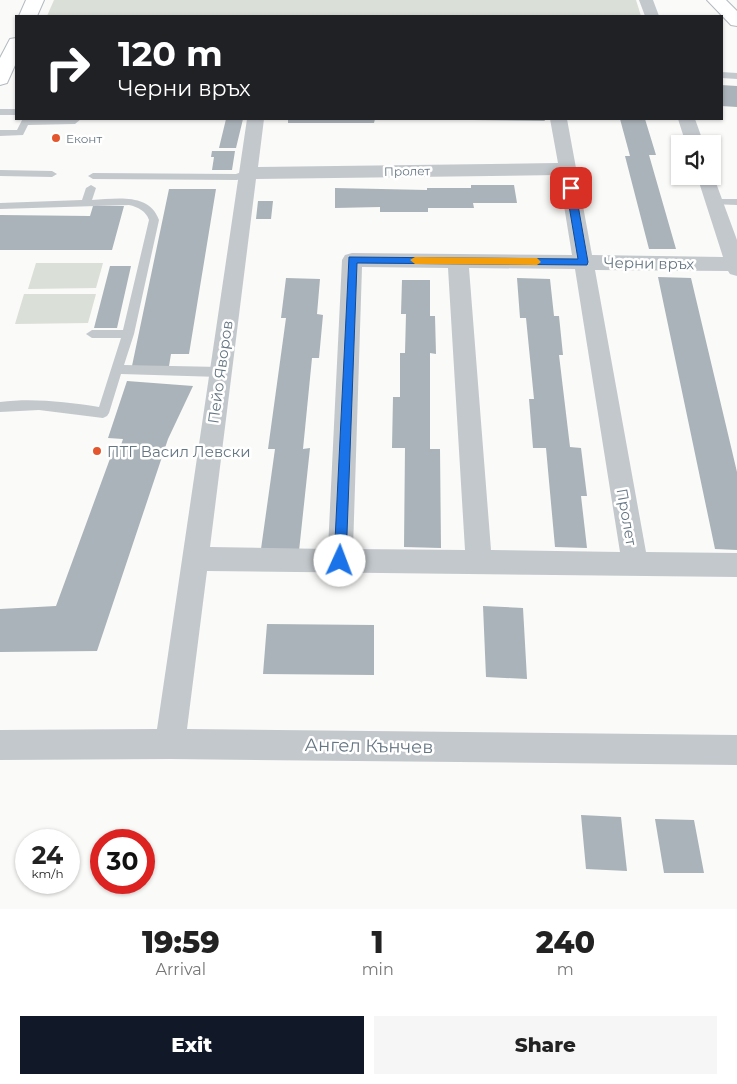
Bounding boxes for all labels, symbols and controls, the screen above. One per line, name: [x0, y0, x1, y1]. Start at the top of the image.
text: 120 m: [118, 32, 223, 75]
icon: right: [35, 35, 100, 100]
text: Черни връх: [118, 75, 251, 102]
place label: Еконт: [66, 131, 102, 146]
marker: Еконт: [50, 132, 62, 144]
map controls: [671, 135, 721, 185]
button: sound: [671, 135, 721, 185]
street label: Пролет: [384, 163, 431, 179]
pin: [550, 167, 592, 209]
icon: arrive: [557, 174, 585, 202]
street label: Черни връх: [604, 253, 694, 273]
street label: Пейо Яворов: [203, 319, 237, 425]
place label: ПТГ Васил Левски: [107, 442, 251, 461]
marker: ПТГ Васил Левски: [91, 445, 103, 457]
street label: Пролет: [613, 487, 642, 548]
position arrow: [313, 534, 365, 586]
street label: Ангел Кънчев: [305, 734, 433, 758]
speed limit sign: 30: [90, 829, 155, 894]
text: 24: [32, 840, 63, 870]
text: km/h: [31, 866, 64, 881]
text: 19:59: [142, 924, 220, 961]
text: 1: [372, 924, 384, 961]
text: 240: [536, 924, 595, 961]
text: Arrival: [156, 960, 206, 979]
text: min: [362, 960, 394, 979]
text: m: [557, 960, 574, 979]
button: Exit: [20, 1016, 364, 1074]
button: Share: [374, 1016, 717, 1074]

